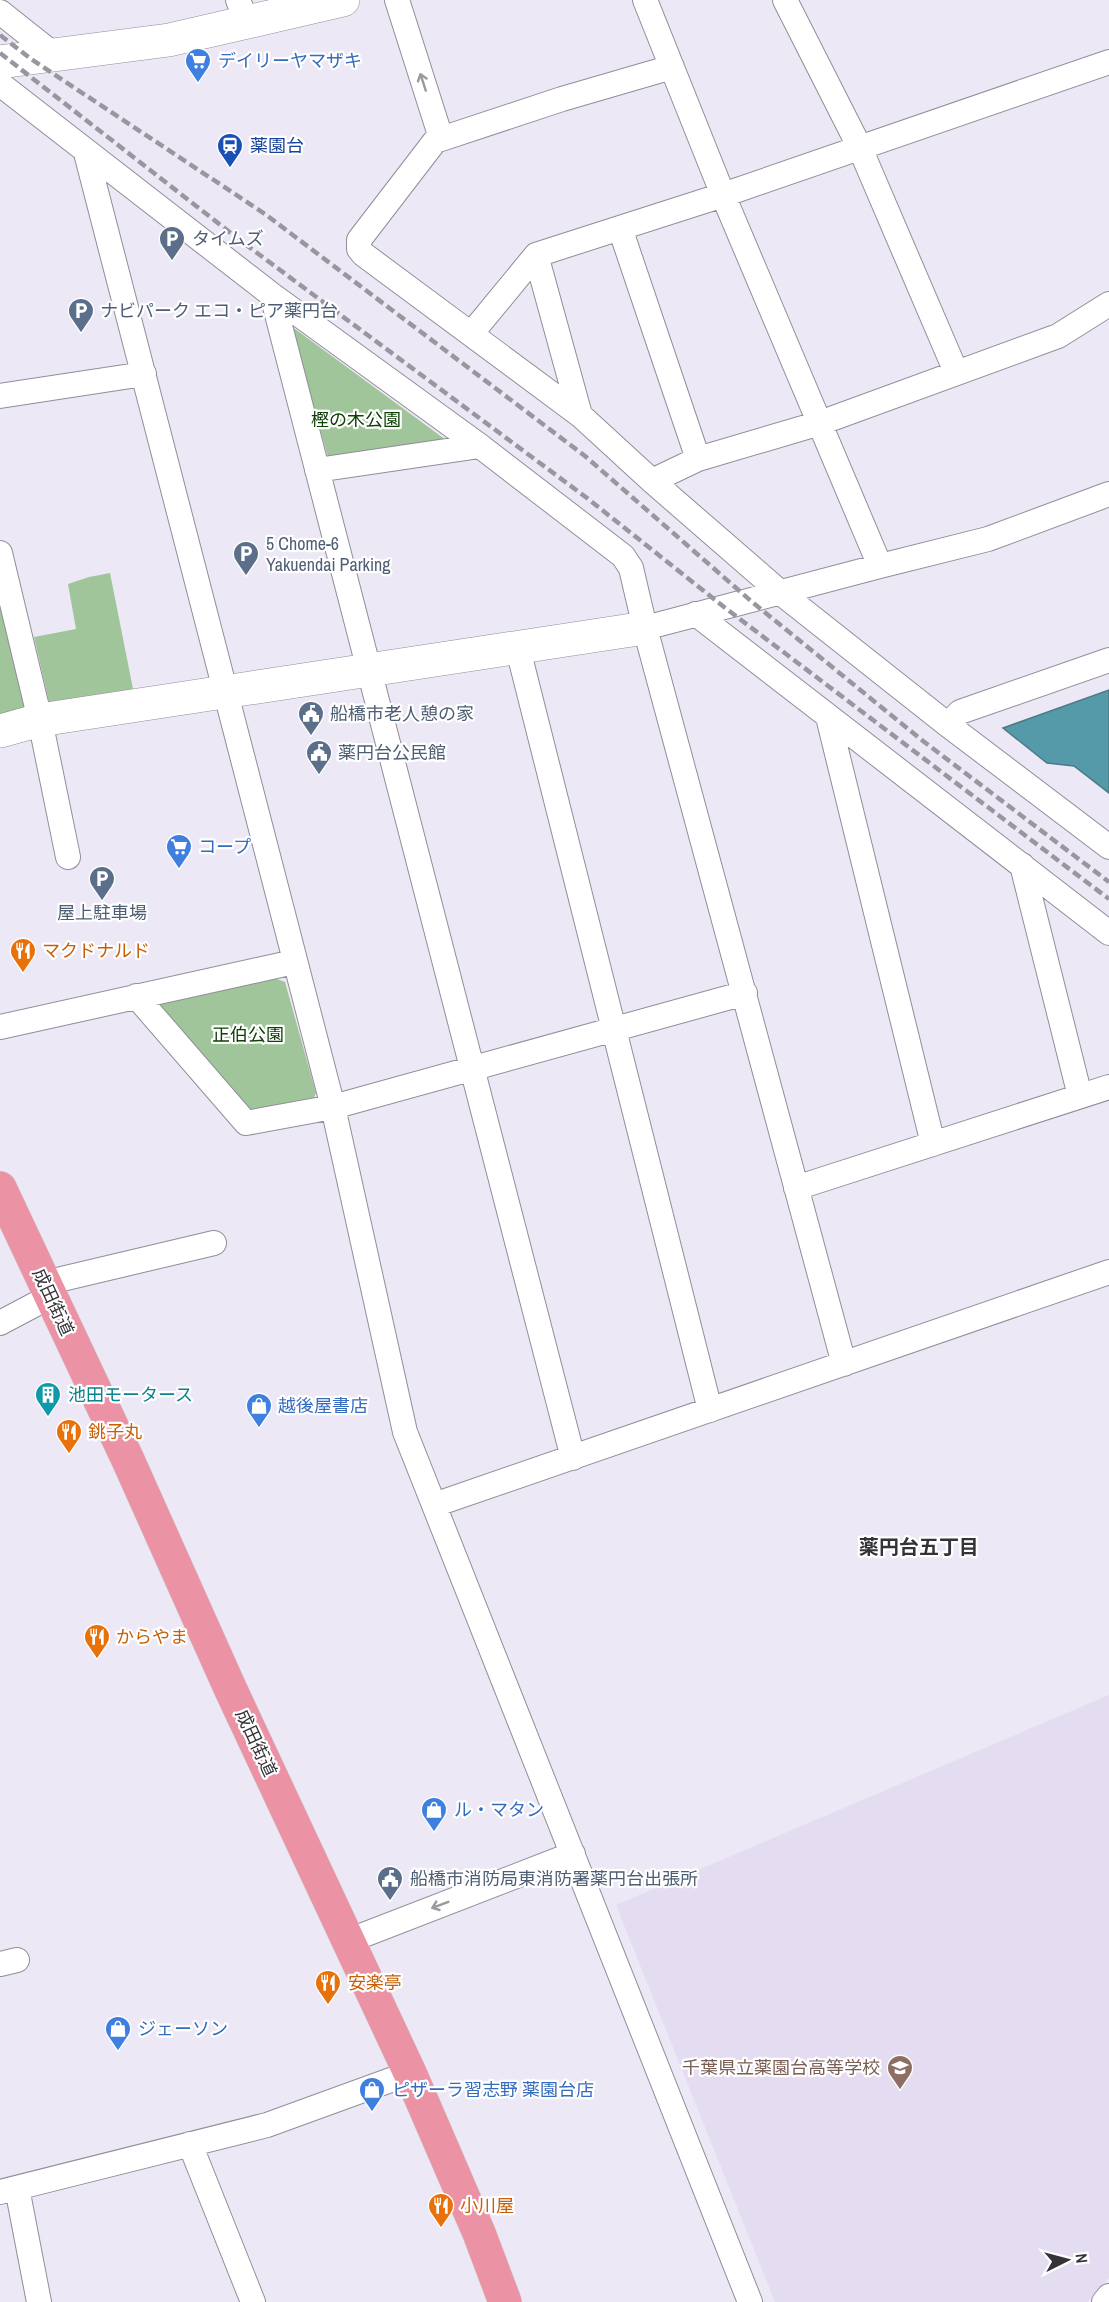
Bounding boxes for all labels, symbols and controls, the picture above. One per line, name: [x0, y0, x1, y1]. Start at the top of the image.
supermarket icon: デイリーヤマザキ: [183, 46, 213, 84]
place label: デイリーヤマザキ: [218, 48, 362, 73]
one-way arrow: [417, 73, 428, 92]
station icon: 薬園台: [215, 131, 245, 169]
place label: 薬園台: [250, 133, 304, 158]
parking icon: タイムズ: [157, 224, 187, 262]
place label: タイムズ: [192, 226, 264, 251]
parking icon: ナビパーク エコ・ピア薬円台: [66, 296, 96, 334]
place label: ナビパーク エコ・ピア薬円台: [100, 298, 338, 323]
park label: 樫の木公園: [311, 407, 401, 432]
place label: 5 Chome-6 Yakuendai Parking: [266, 531, 391, 577]
parking icon: 5 Chome-6 Yakuendai Parking: [231, 539, 261, 577]
public building icon: 船橋市老人憩の家: [296, 699, 326, 737]
place label: 船橋市老人憩の家: [330, 701, 474, 726]
public building icon: 薬円台公民館: [304, 738, 334, 776]
place label: 薬円台公民館: [338, 740, 446, 765]
supermarket icon: コープ: [164, 832, 194, 870]
place label: コープ: [198, 834, 251, 859]
parking icon: 屋上駐車場: [87, 864, 117, 902]
place label: 屋上駐車場: [57, 900, 147, 925]
restaurant icon: マクドナルド: [8, 936, 38, 974]
place label: マクドナルド: [42, 938, 150, 963]
park label: 正伯公園: [212, 1022, 284, 1047]
street label: 成田街道: [27, 1264, 80, 1340]
building icon: 池田モータース: [33, 1380, 63, 1418]
place label: 池田モータース: [68, 1382, 193, 1407]
shop icon: 越後屋書店: [244, 1391, 274, 1429]
place label: 越後屋書店: [278, 1393, 368, 1418]
restaurant icon: 銚子丸: [54, 1417, 84, 1455]
place label: 銚子丸: [88, 1419, 142, 1444]
district label: 薬円台五丁目: [859, 1533, 979, 1560]
restaurant icon: からやま: [82, 1622, 112, 1660]
place label: からやま: [116, 1624, 188, 1649]
street label: 成田街道: [230, 1705, 283, 1781]
shop icon: ル・マタン: [419, 1795, 449, 1833]
place label: ル・マタン: [454, 1797, 544, 1822]
public building icon: 船橋市消防局東消防署薬円台出張所: [375, 1864, 405, 1902]
place label: 船橋市消防局東消防署薬円台出張所: [410, 1866, 698, 1891]
one-way arrow: [431, 1901, 449, 1912]
restaurant icon: 安楽亭: [313, 1968, 343, 2006]
place label: 安楽亭: [348, 1970, 402, 1995]
shop icon: ジェーソン: [103, 2014, 133, 2052]
place label: ジェーソン: [138, 2016, 228, 2041]
school or university icon: 千葉県立薬園台高等学校: [885, 2053, 915, 2091]
place label: 千葉県立薬園台高等学校: [682, 2055, 880, 2080]
shop icon: ピザーラ習志野 薬園台店: [357, 2075, 387, 2113]
place label: ピザーラ習志野 薬園台店: [392, 2077, 594, 2102]
restaurant icon: 小川屋: [426, 2191, 456, 2229]
place label: 小川屋: [460, 2193, 514, 2218]
north arrow: [1037, 2230, 1097, 2290]
text: N: [1070, 2253, 1093, 2264]

